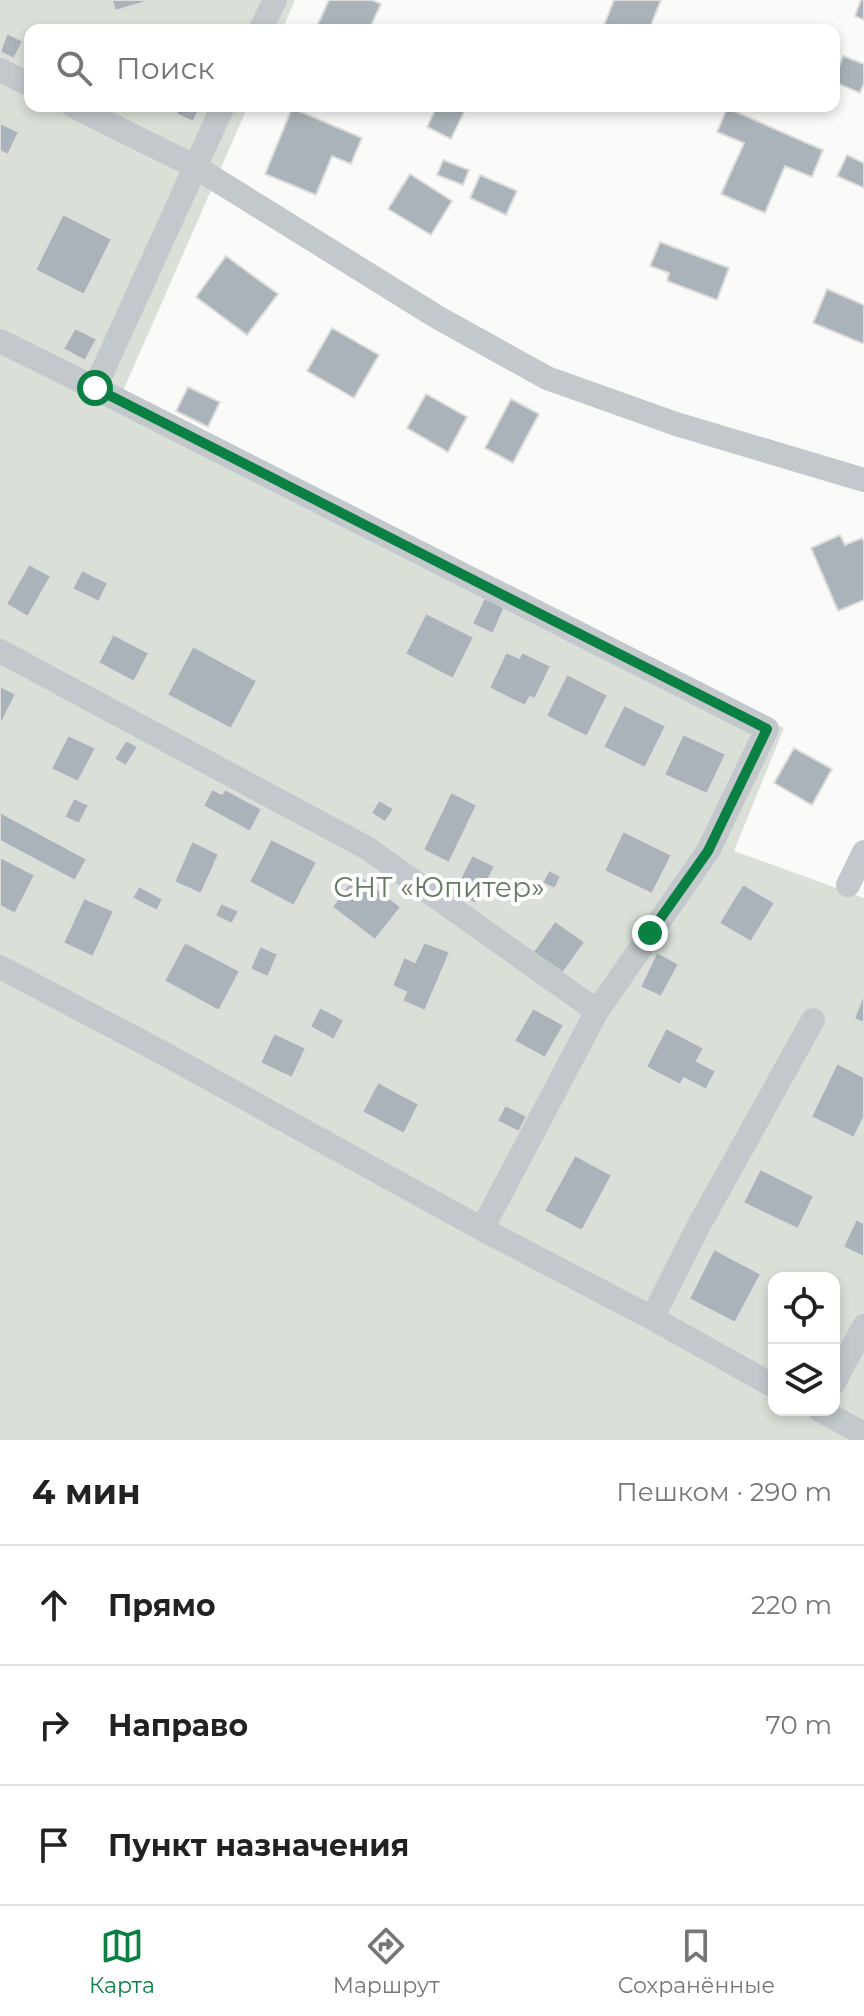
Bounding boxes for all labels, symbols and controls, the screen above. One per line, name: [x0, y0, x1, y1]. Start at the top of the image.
search box: [24, 24, 840, 112]
icon: search: [52, 46, 96, 90]
text: Поиск: [116, 50, 215, 87]
route start: [77, 370, 113, 406]
park label: СНТ «Юпитер»: [333, 870, 545, 904]
route end: [632, 915, 668, 951]
map controls: [768, 1272, 840, 1416]
button: locate: [768, 1272, 840, 1344]
button: layers: [768, 1344, 840, 1416]
text: 4 мин: [32, 1471, 141, 1513]
text: Пешком · 290 m: [616, 1476, 832, 1508]
icon: ahead: [32, 1583, 76, 1627]
text: Прямо: [108, 1587, 216, 1624]
text: 220 m: [751, 1589, 832, 1621]
icon: right: [32, 1703, 76, 1747]
text: Направо: [108, 1707, 248, 1744]
text: 70 m: [766, 1709, 832, 1741]
icon: arrive: [32, 1823, 76, 1867]
text: Пункт назначения: [108, 1827, 409, 1864]
tab: Карта: [89, 1924, 155, 1999]
tab: Маршрут: [333, 1924, 440, 1999]
tab: Сохранённые: [618, 1924, 775, 1999]

